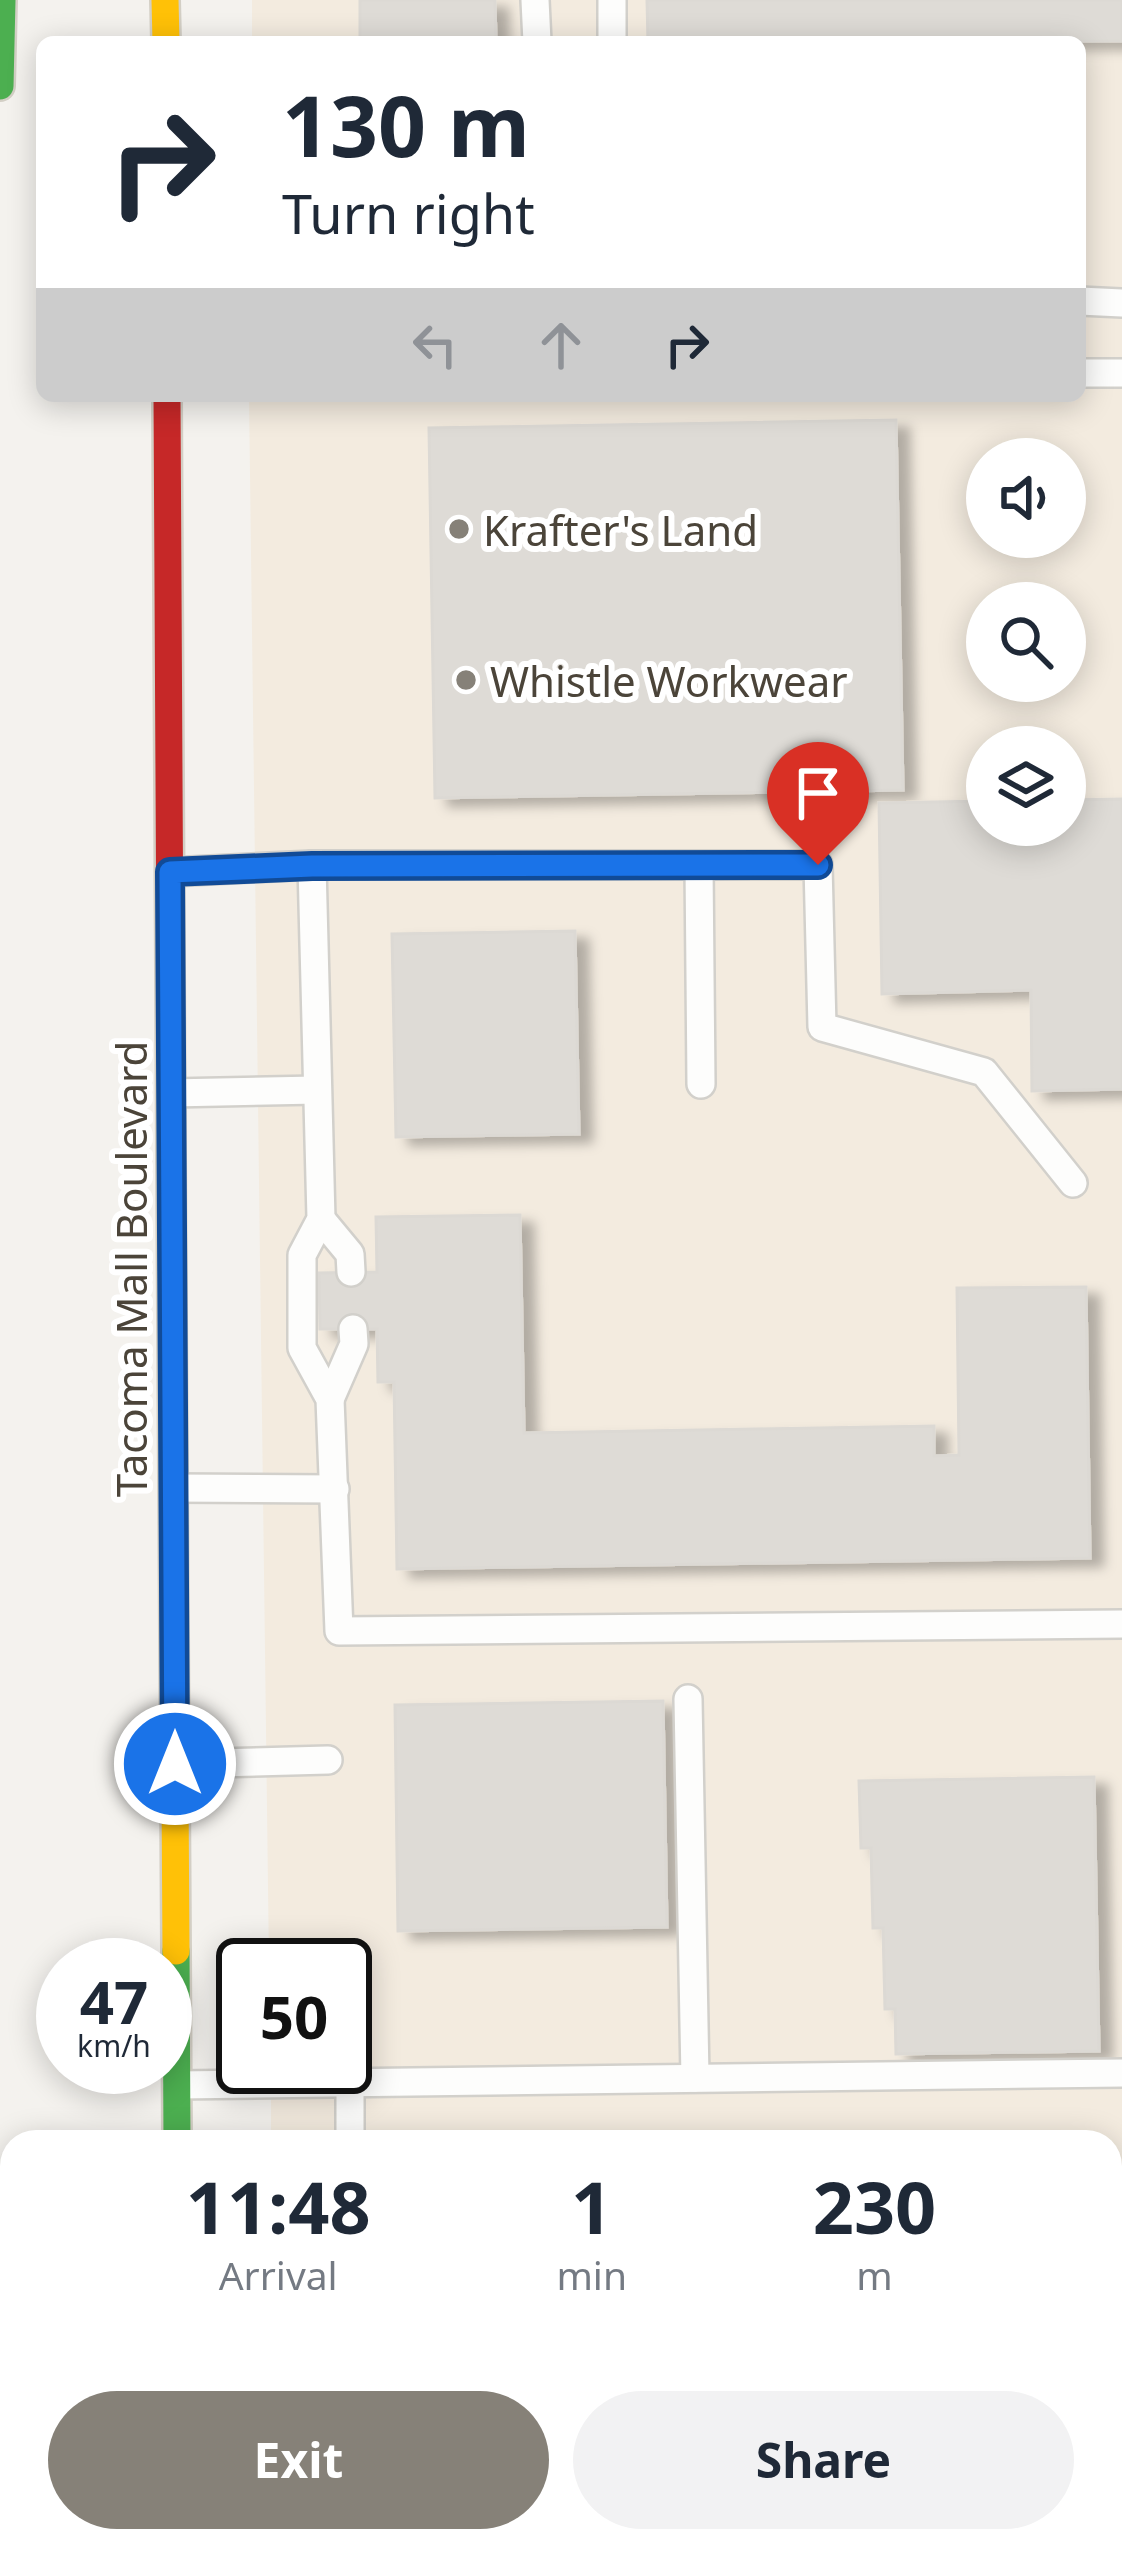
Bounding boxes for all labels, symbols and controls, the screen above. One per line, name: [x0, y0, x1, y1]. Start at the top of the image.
text: 130 m: [282, 67, 530, 182]
icon: right: [84, 84, 240, 240]
text: Turn right: [282, 176, 535, 250]
icon: left: [402, 312, 468, 378]
icon: ahead: [528, 312, 594, 378]
icon: right: [654, 312, 720, 378]
map controls: [966, 438, 1086, 846]
button: sound: [966, 438, 1086, 558]
place label: Krafter's Land: [483, 501, 758, 558]
marker: Krafter's Land: [446, 516, 472, 542]
button: search: [966, 582, 1086, 702]
place label: Whistle Workwear: [490, 652, 848, 709]
marker: Whistle Workwear: [453, 667, 479, 693]
button: layers: [966, 726, 1086, 846]
pin: [767, 742, 869, 865]
icon: arrive: [785, 760, 851, 826]
street label: Tacoma Mall Boulevard: [102, 1041, 159, 1497]
position arrow: [112, 1701, 238, 1827]
speed limit sign: 50: [216, 1938, 372, 2094]
text: 47: [80, 1960, 148, 2042]
text: km/h: [77, 2025, 151, 2066]
text: 11:48: [186, 2157, 371, 2255]
text: 1: [571, 2157, 612, 2255]
text: 230: [813, 2157, 936, 2255]
text: Arrival: [219, 2248, 338, 2301]
text: min: [556, 2248, 627, 2301]
text: m: [856, 2248, 893, 2301]
button: Exit: [48, 2391, 549, 2529]
button: Share: [573, 2391, 1074, 2529]

